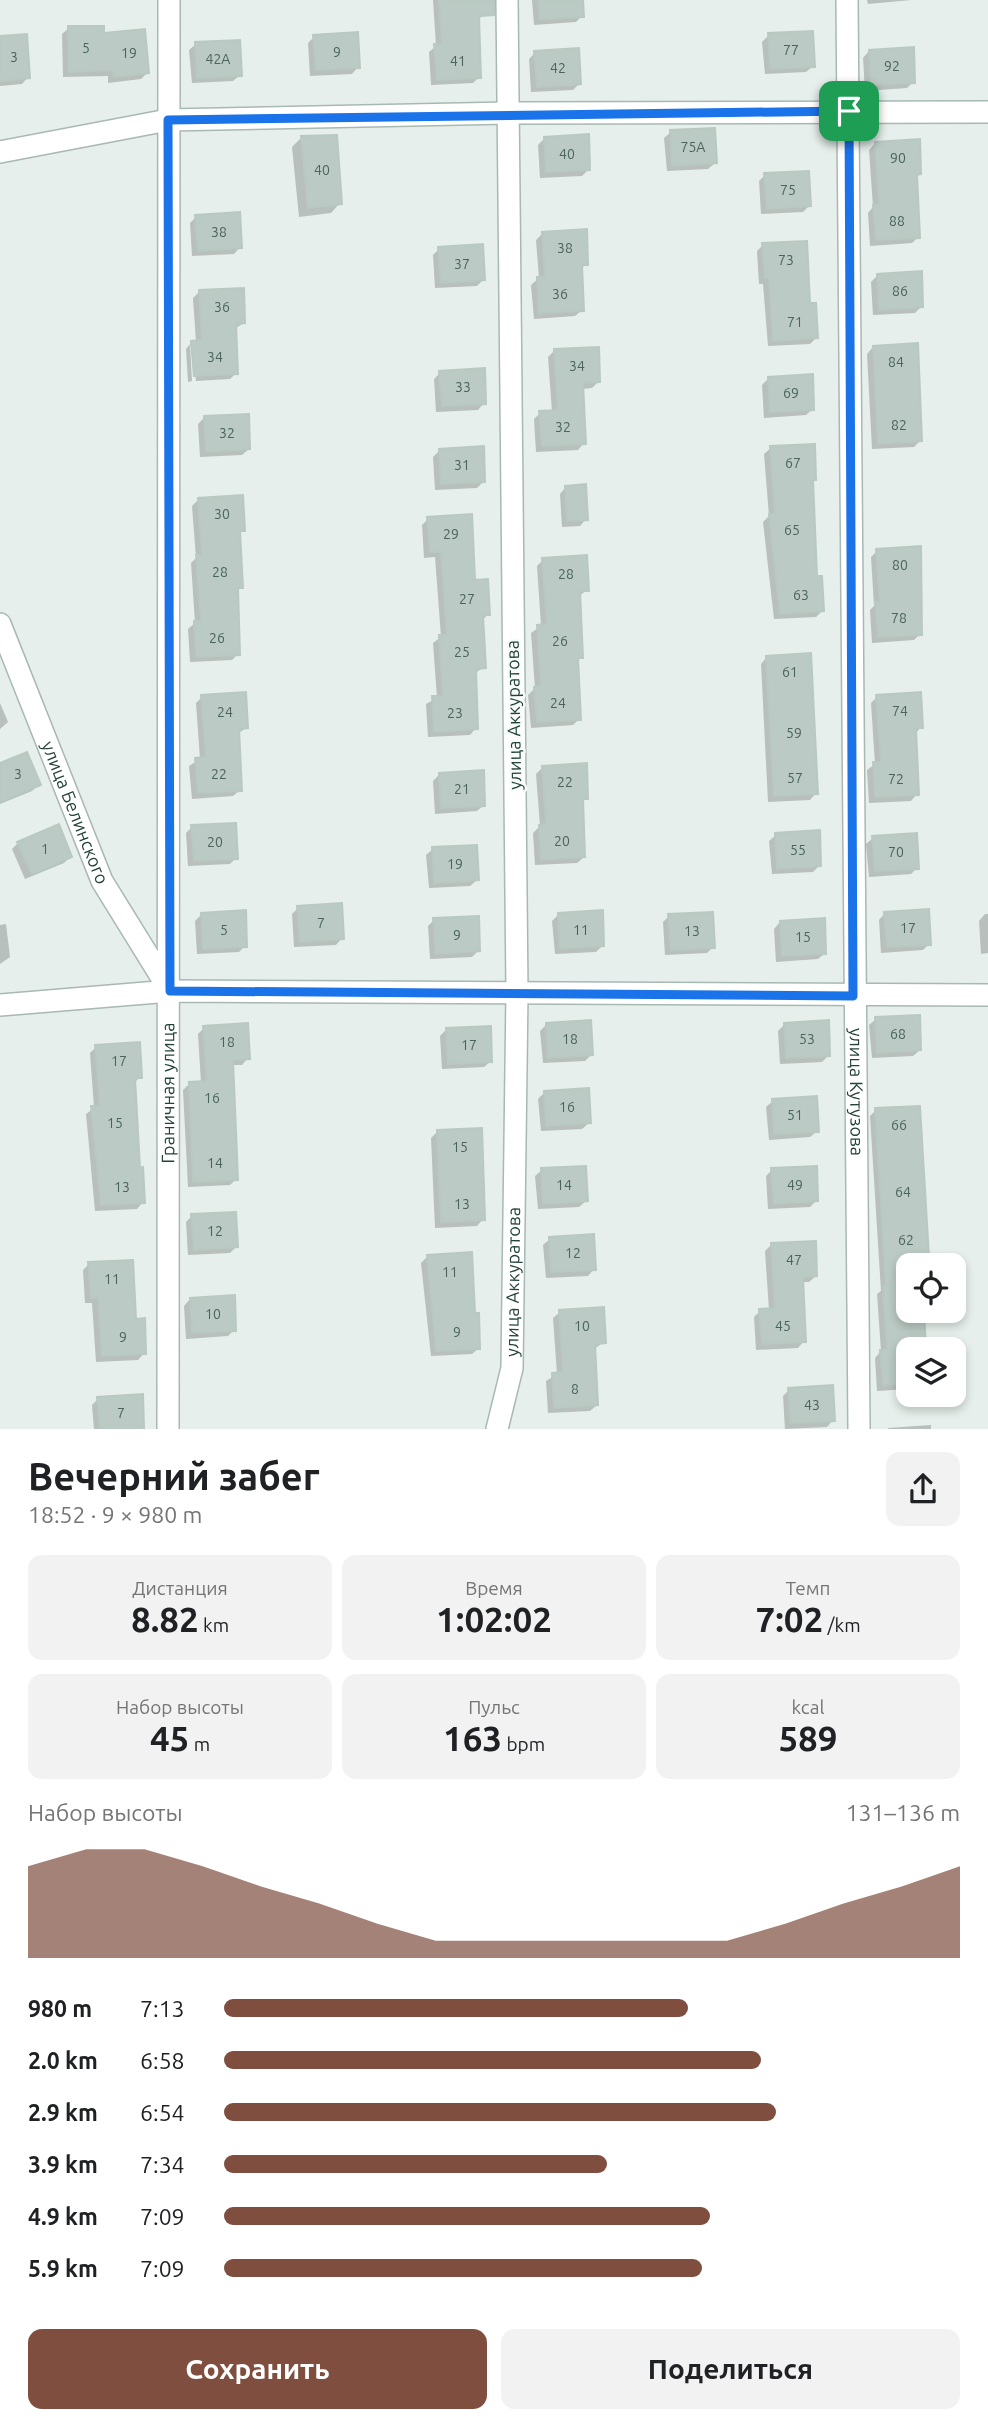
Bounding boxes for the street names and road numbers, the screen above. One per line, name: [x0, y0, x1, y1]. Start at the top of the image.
street label: улица Аккуратова: [502, 640, 524, 790]
street label: улица Белинского: [39, 738, 113, 887]
street label: Граничная улица: [157, 1023, 177, 1163]
street label: улица Кутузова: [847, 1028, 868, 1156]
street label: улица Аккуратова: [501, 1207, 523, 1357]

